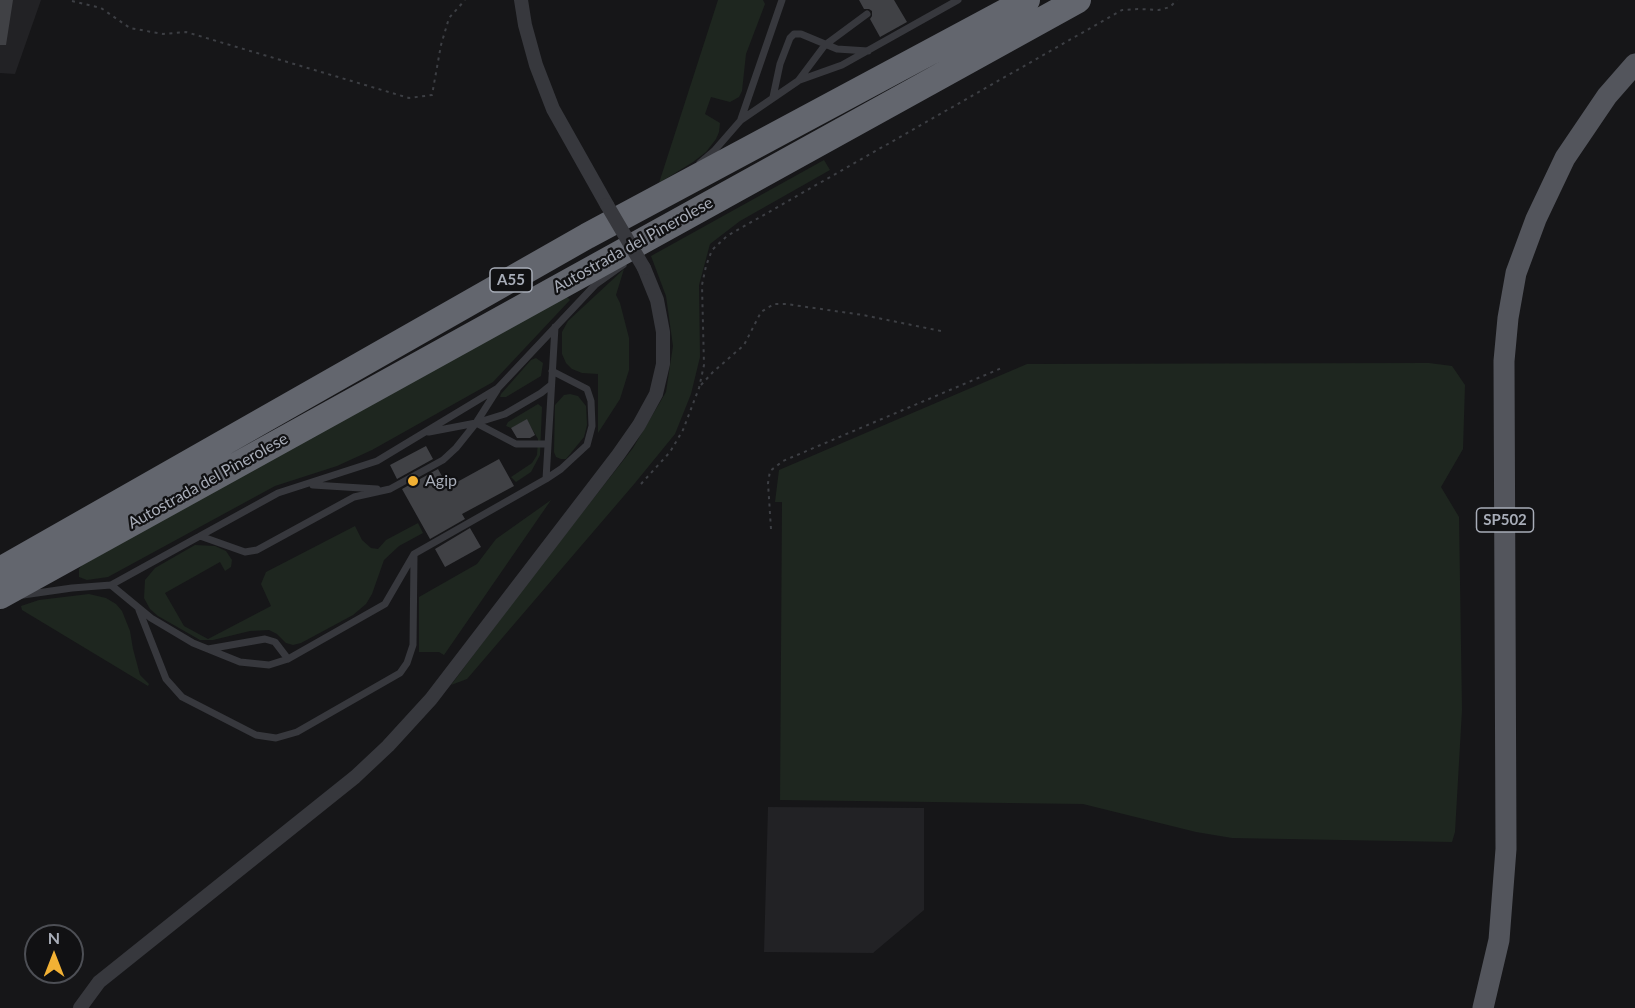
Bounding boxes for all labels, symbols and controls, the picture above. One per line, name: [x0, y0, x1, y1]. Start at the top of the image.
street label: Autostrada del Pinerolese: [550, 193, 716, 297]
road number: A55: [490, 268, 532, 292]
street label: Autostrada del Pinerolese: [125, 429, 291, 533]
place label: Agip: [425, 471, 457, 491]
marker: Agip: [406, 474, 420, 488]
road number: SP502: [1476, 508, 1534, 532]
north arrow: [24, 924, 84, 984]
text: N: [48, 928, 60, 947]

